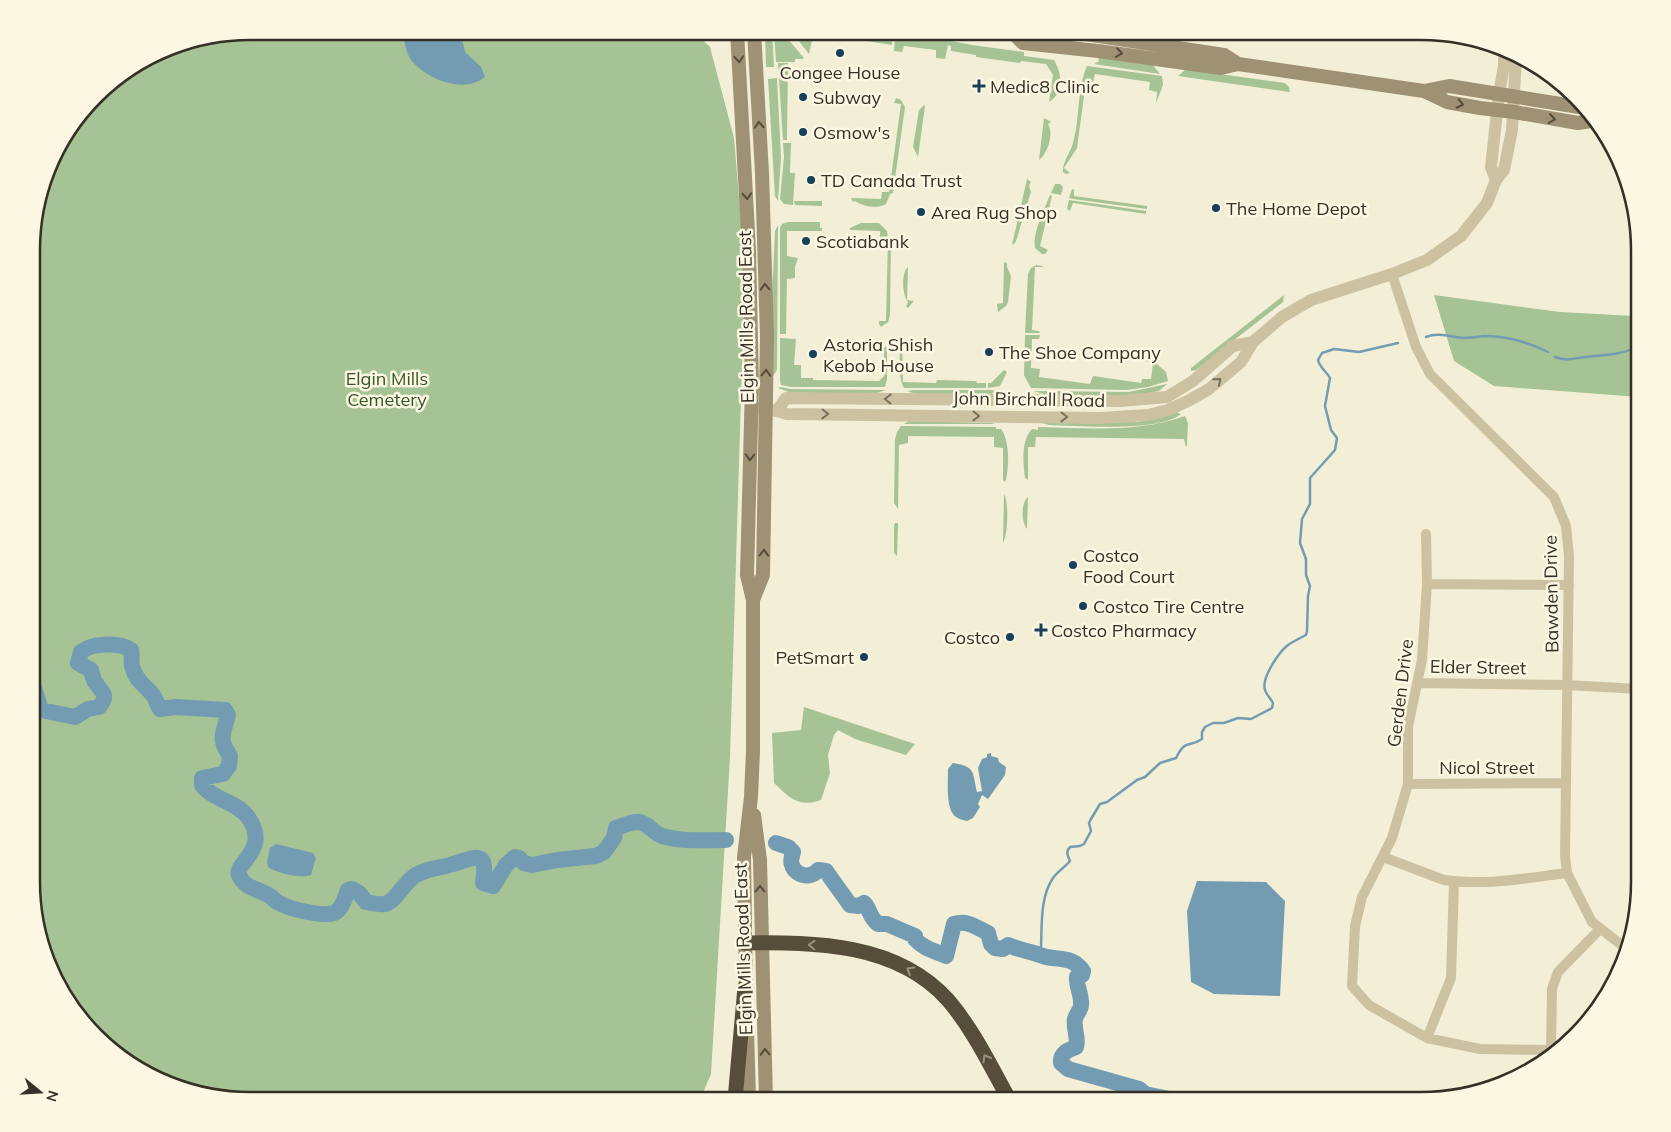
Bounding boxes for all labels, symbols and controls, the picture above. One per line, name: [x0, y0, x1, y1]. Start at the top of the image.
marker: Congee House: [834, 47, 846, 59]
one-way arrow: [1115, 48, 1123, 58]
one-way arrow: [733, 56, 744, 64]
place label: Congee House: [780, 61, 900, 84]
place label: Medic8 Clinic: [990, 75, 1099, 98]
marker: Medic8 Clinic: [972, 79, 986, 93]
place label: Subway: [813, 86, 881, 109]
marker: Subway: [797, 91, 809, 103]
one-way arrow: [1455, 98, 1464, 109]
one-way arrow: [1548, 113, 1556, 123]
one-way arrow: [753, 121, 764, 129]
place label: Osmow's: [813, 121, 890, 144]
marker: Osmow's: [797, 126, 809, 138]
place label: TD Canada Trust: [821, 169, 962, 192]
marker: TD Canada Trust: [805, 174, 817, 186]
one-way arrow: [741, 192, 752, 200]
place label: The Home Depot: [1226, 197, 1367, 220]
place label: Area Rug Shop: [931, 201, 1057, 224]
marker: The Home Depot: [1210, 202, 1222, 214]
marker: Area Rug Shop: [915, 206, 927, 218]
place label: Scotiabank: [816, 230, 910, 253]
street label: Elgin Mills Road East: [733, 231, 759, 403]
marker: Scotiabank: [800, 235, 812, 247]
one-way arrow: [760, 283, 770, 291]
place label: Astoria Shish Kebob House: [823, 333, 934, 377]
place label: The Shoe Company: [999, 341, 1161, 364]
marker: The Shoe Company: [983, 346, 995, 358]
marker: Astoria Shish Kebob House: [807, 348, 819, 360]
park label: Elgin Mills Cemetery: [346, 367, 428, 411]
one-way arrow: [761, 368, 771, 376]
one-way arrow: [1212, 378, 1221, 387]
street label: John Birchall Road: [953, 386, 1105, 412]
one-way arrow: [884, 394, 892, 404]
one-way arrow: [822, 409, 830, 419]
one-way arrow: [972, 411, 980, 421]
one-way arrow: [1060, 412, 1068, 422]
one-way arrow: [745, 454, 755, 461]
street label: Bawden Drive: [1538, 535, 1564, 653]
place label: Costco Food Court: [1083, 544, 1174, 588]
one-way arrow: [759, 549, 769, 557]
marker: Costco Food Court: [1067, 559, 1079, 571]
place label: Costco Tire Centre: [1093, 595, 1244, 618]
marker: Costco Tire Centre: [1077, 600, 1089, 612]
place label: Costco Pharmacy: [1051, 619, 1197, 642]
marker: Costco Pharmacy: [1035, 624, 1047, 636]
place label: Costco: [944, 626, 1000, 649]
marker: Costco: [1004, 631, 1016, 643]
street label: Gerden Drive: [1382, 638, 1418, 748]
place label: PetSmart: [775, 646, 854, 669]
marker: PetSmart: [858, 651, 870, 663]
street label: Elder Street: [1430, 655, 1526, 679]
street label: Nicol Street: [1439, 756, 1535, 779]
street label: Elgin Mills Road East: [728, 862, 758, 1036]
one-way arrow: [755, 885, 765, 893]
one-way arrow: [808, 939, 816, 950]
one-way arrow: [906, 966, 915, 976]
one-way arrow: [760, 1048, 770, 1056]
one-way arrow: [982, 1055, 992, 1064]
north arrow: [15, 1067, 65, 1117]
text: N: [42, 1088, 63, 1104]

